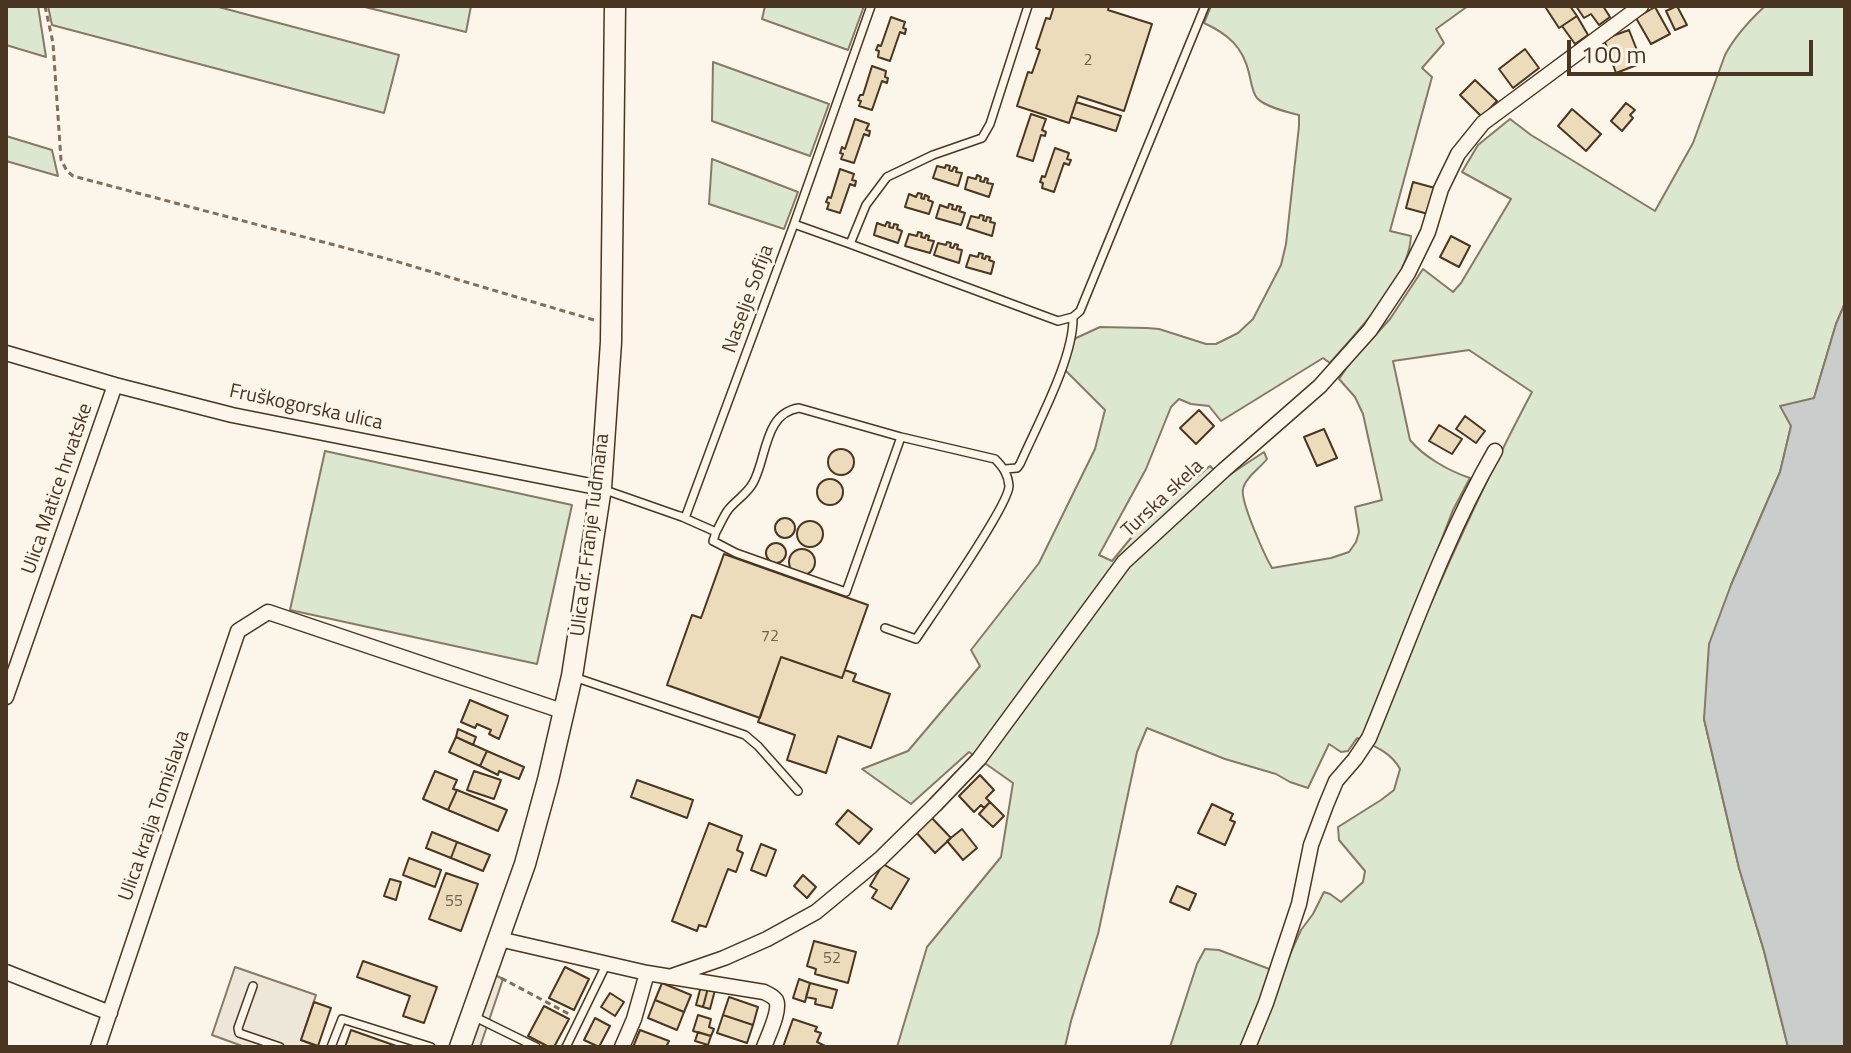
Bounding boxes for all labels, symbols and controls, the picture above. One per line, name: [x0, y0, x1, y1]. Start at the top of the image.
scale bar: [1571, 24, 1817, 74]
text: 100 m: [1581, 36, 1647, 72]
house number: 2: [1084, 51, 1092, 71]
street label: Naselje Sofija: [718, 242, 780, 356]
street label: Fruškogorska ulica: [227, 380, 385, 436]
street label: Ulica Matice hrvatske: [17, 400, 99, 578]
street label: Ulica dr. Franje Tuđmana: [567, 432, 615, 638]
street label: Turska skela: [1117, 455, 1209, 543]
house number: 72: [761, 627, 779, 647]
street label: Ulica kralja Tomislava: [115, 728, 195, 904]
house number: 55: [445, 892, 463, 912]
house number: 52: [823, 949, 841, 969]

